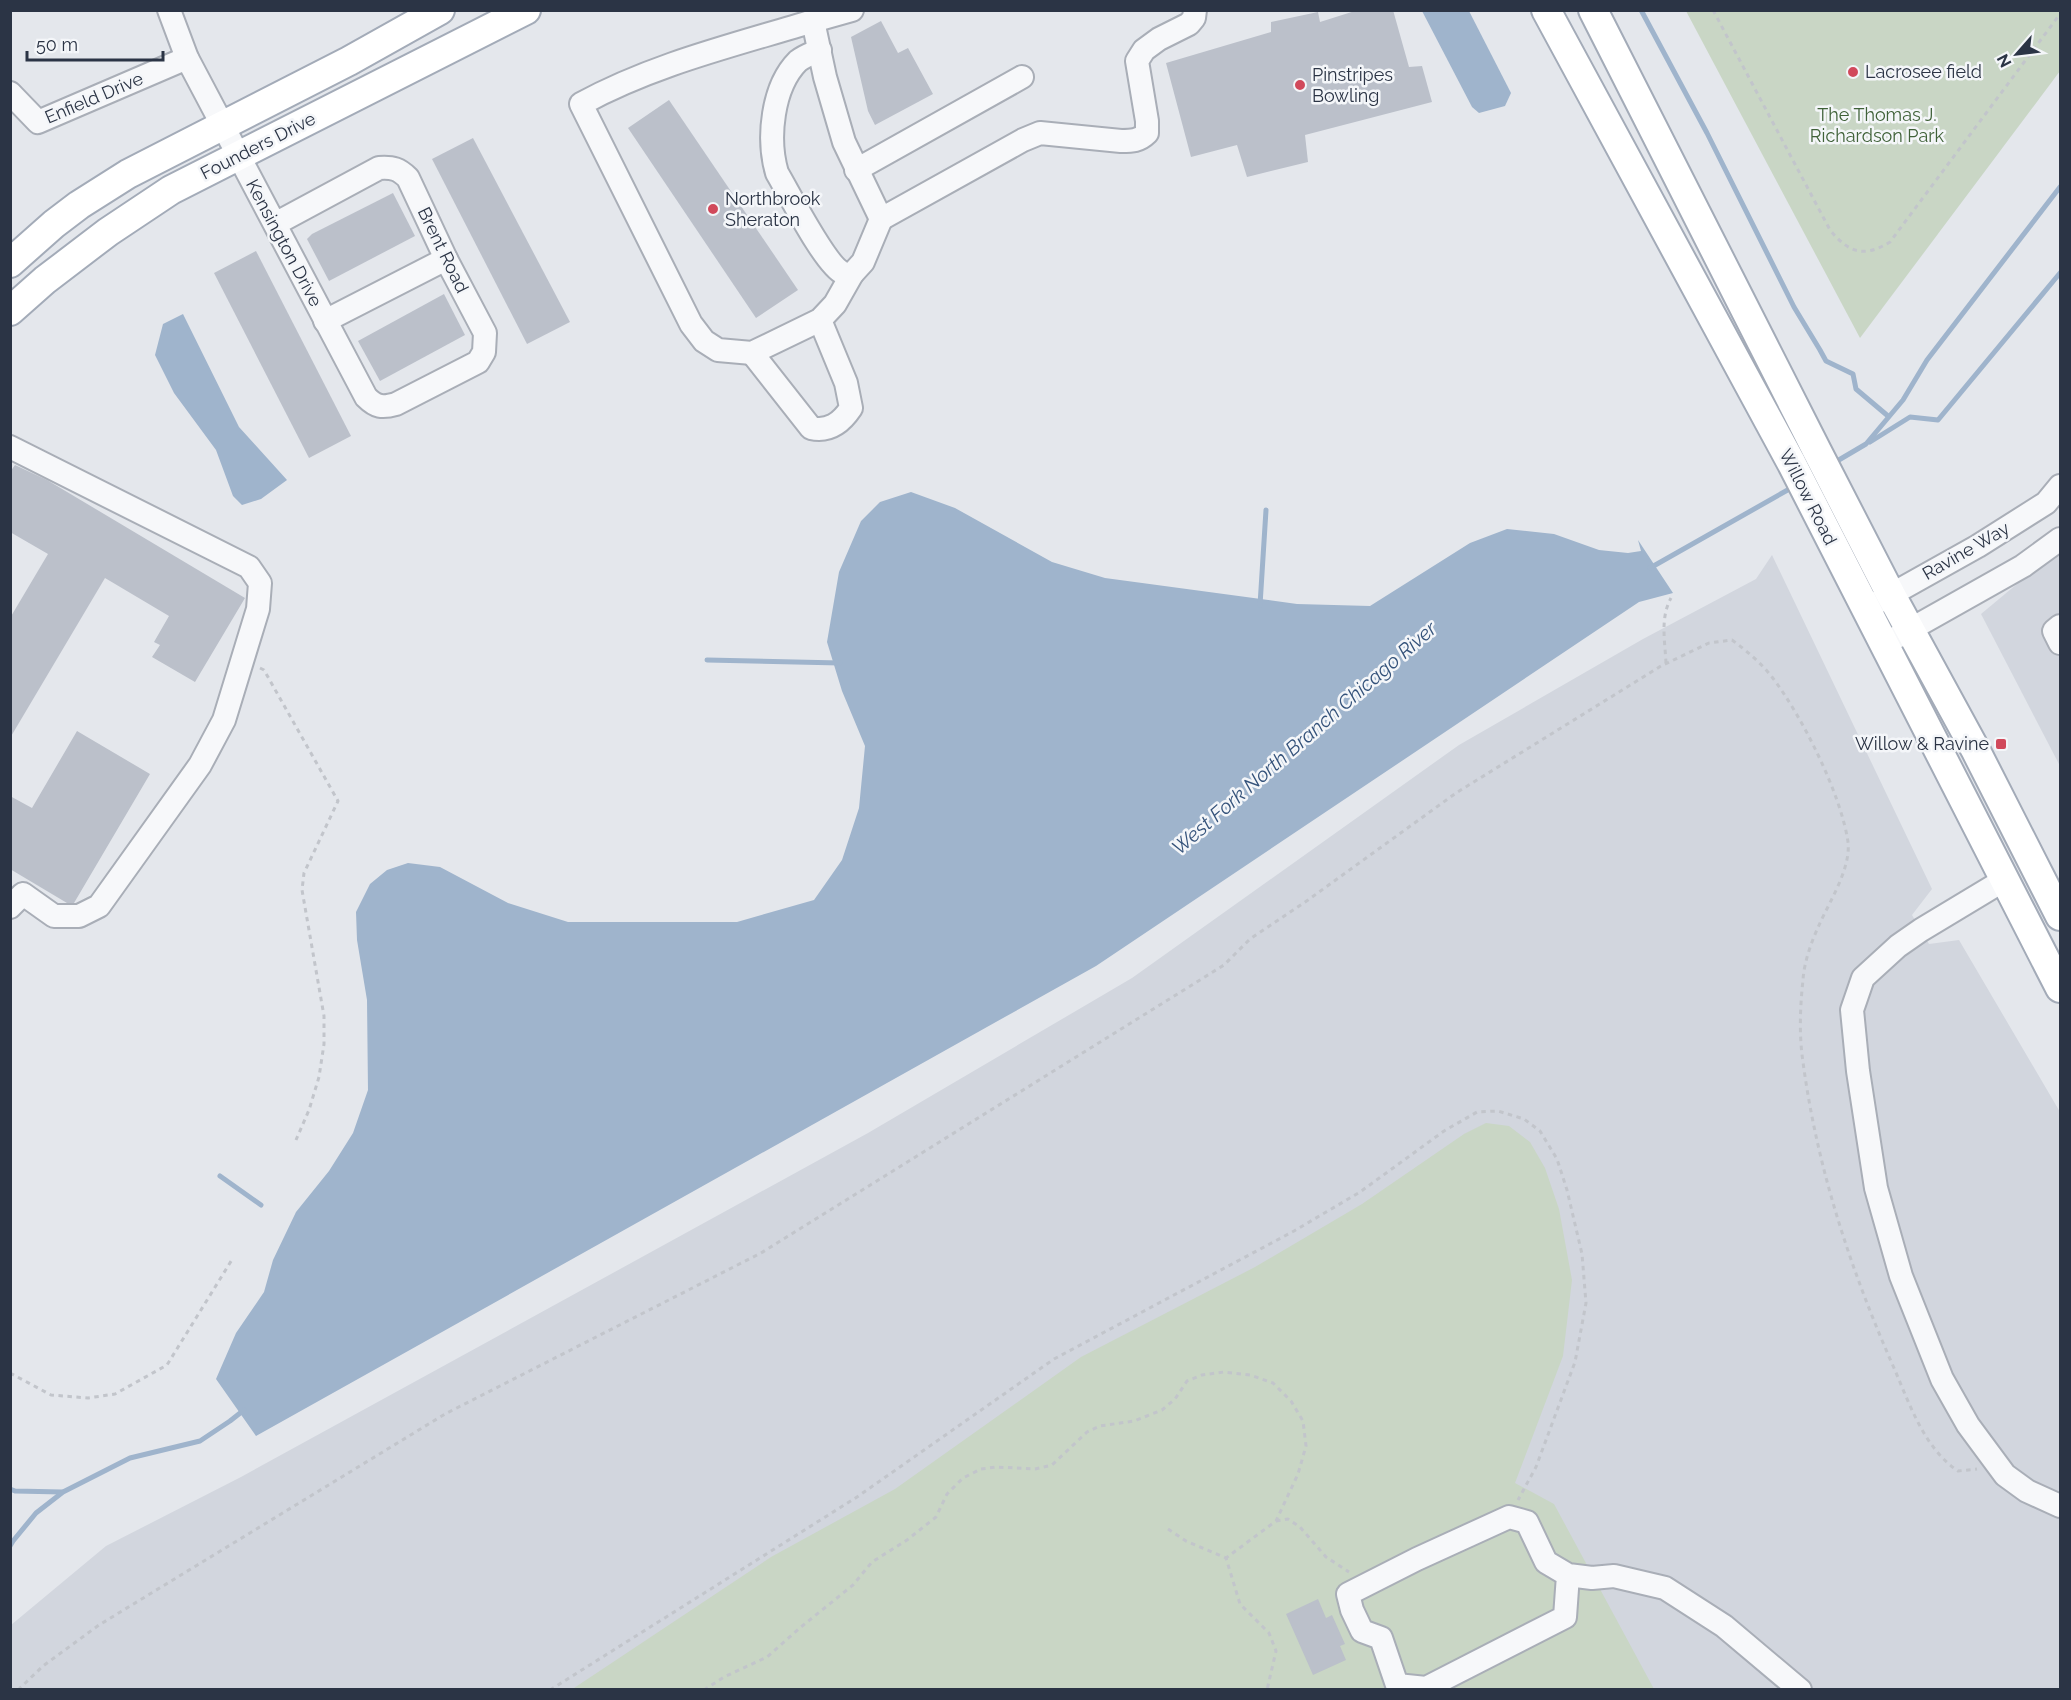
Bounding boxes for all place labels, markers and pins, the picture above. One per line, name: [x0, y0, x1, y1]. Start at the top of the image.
place label: Lacrosee field: [1865, 61, 1982, 82]
place label: Pinstripes Bowling: [1312, 64, 1393, 106]
marker: Lacrosee field: [1846, 65, 1860, 79]
marker: Pinstripes Bowling: [1293, 78, 1307, 92]
place label: Northbrook Sheraton: [725, 188, 821, 230]
marker: Northbrook Sheraton: [706, 202, 720, 216]
place label: Willow & Ravine: [1855, 733, 1989, 754]
marker: Willow & Ravine: [1994, 737, 2008, 751]

